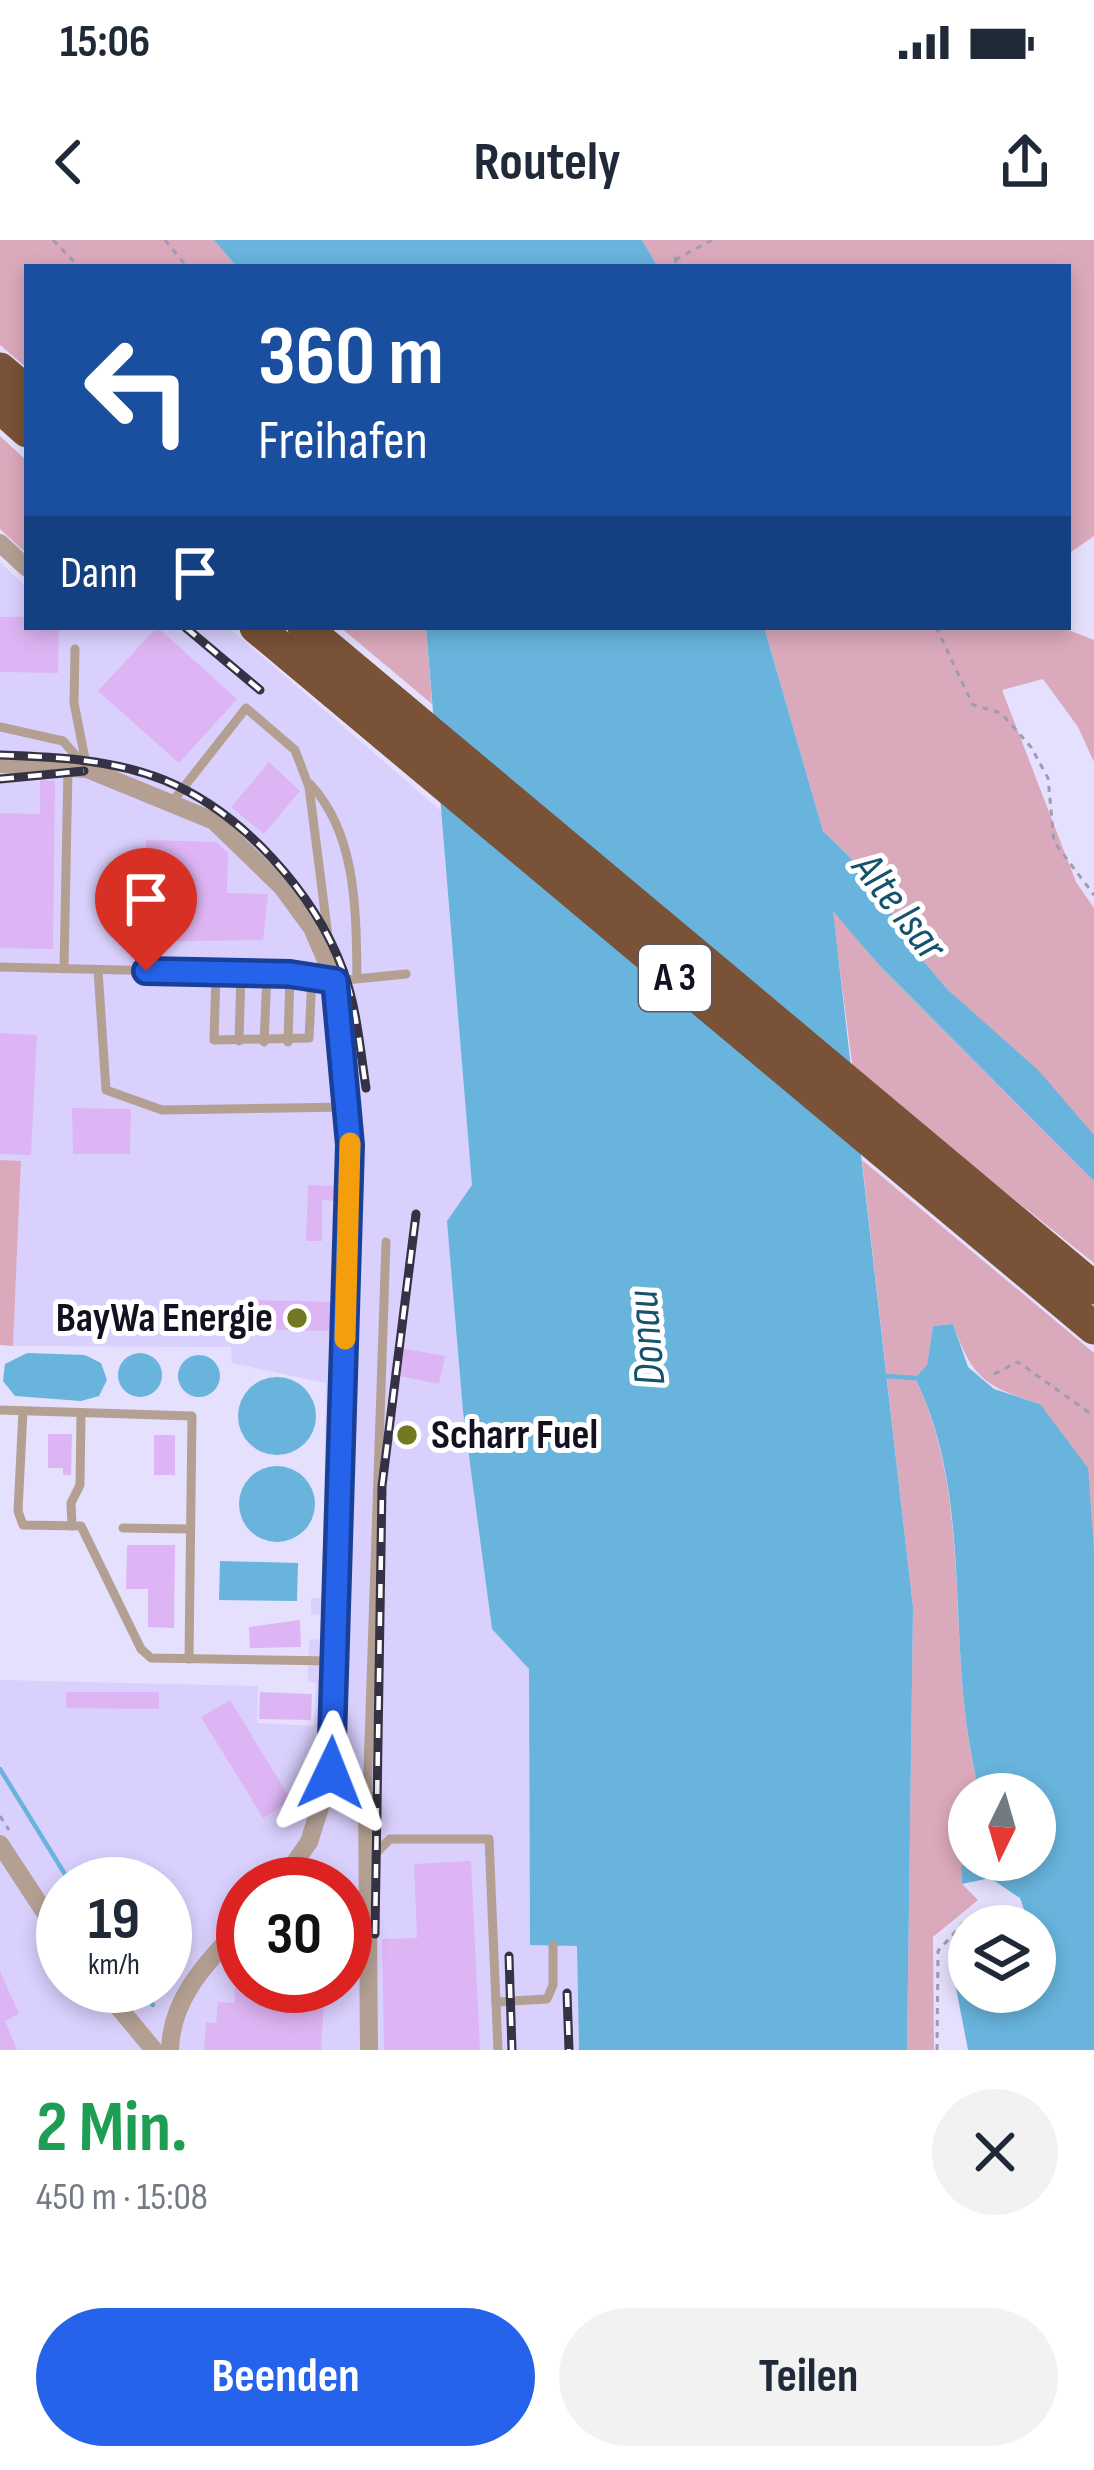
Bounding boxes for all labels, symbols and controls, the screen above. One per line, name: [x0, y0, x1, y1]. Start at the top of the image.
text: 15:06: [60, 15, 150, 70]
icon: back: [36, 129, 102, 195]
icon: share: [992, 129, 1058, 195]
text: Routely: [473, 130, 621, 195]
text: 360 m: [258, 307, 444, 408]
icon: left: [60, 312, 216, 468]
text: Freihafen: [258, 409, 428, 474]
icon: arrive: [162, 540, 228, 606]
text: Dann: [60, 546, 138, 601]
water label: Alte Isar: [839, 841, 959, 973]
pin: [95, 848, 197, 971]
icon: arrive: [113, 866, 179, 932]
road number: A 3: [639, 945, 711, 1011]
water label: Donau: [615, 1287, 679, 1388]
place label: BayWa Energie: [56, 1293, 273, 1344]
marker: BayWa Energie: [284, 1305, 310, 1331]
place label: Scharr Fuel: [431, 1410, 598, 1461]
marker: Scharr Fuel: [394, 1422, 420, 1448]
position arrow: [268, 1710, 394, 1836]
north arrow: [948, 1773, 1056, 1881]
map controls: [948, 1773, 1056, 2013]
speed limit sign: 30: [216, 1857, 372, 2013]
text: 19: [88, 1884, 140, 1956]
button: layers: [948, 1905, 1056, 2013]
text: km/h: [88, 1947, 140, 1983]
text: 2 Min.: [36, 2085, 187, 2172]
button: close: [932, 2089, 1058, 2215]
text: 450 m · 15:08: [36, 2174, 208, 2221]
button: Beenden: [36, 2308, 535, 2446]
button: Teilen: [559, 2308, 1058, 2446]

